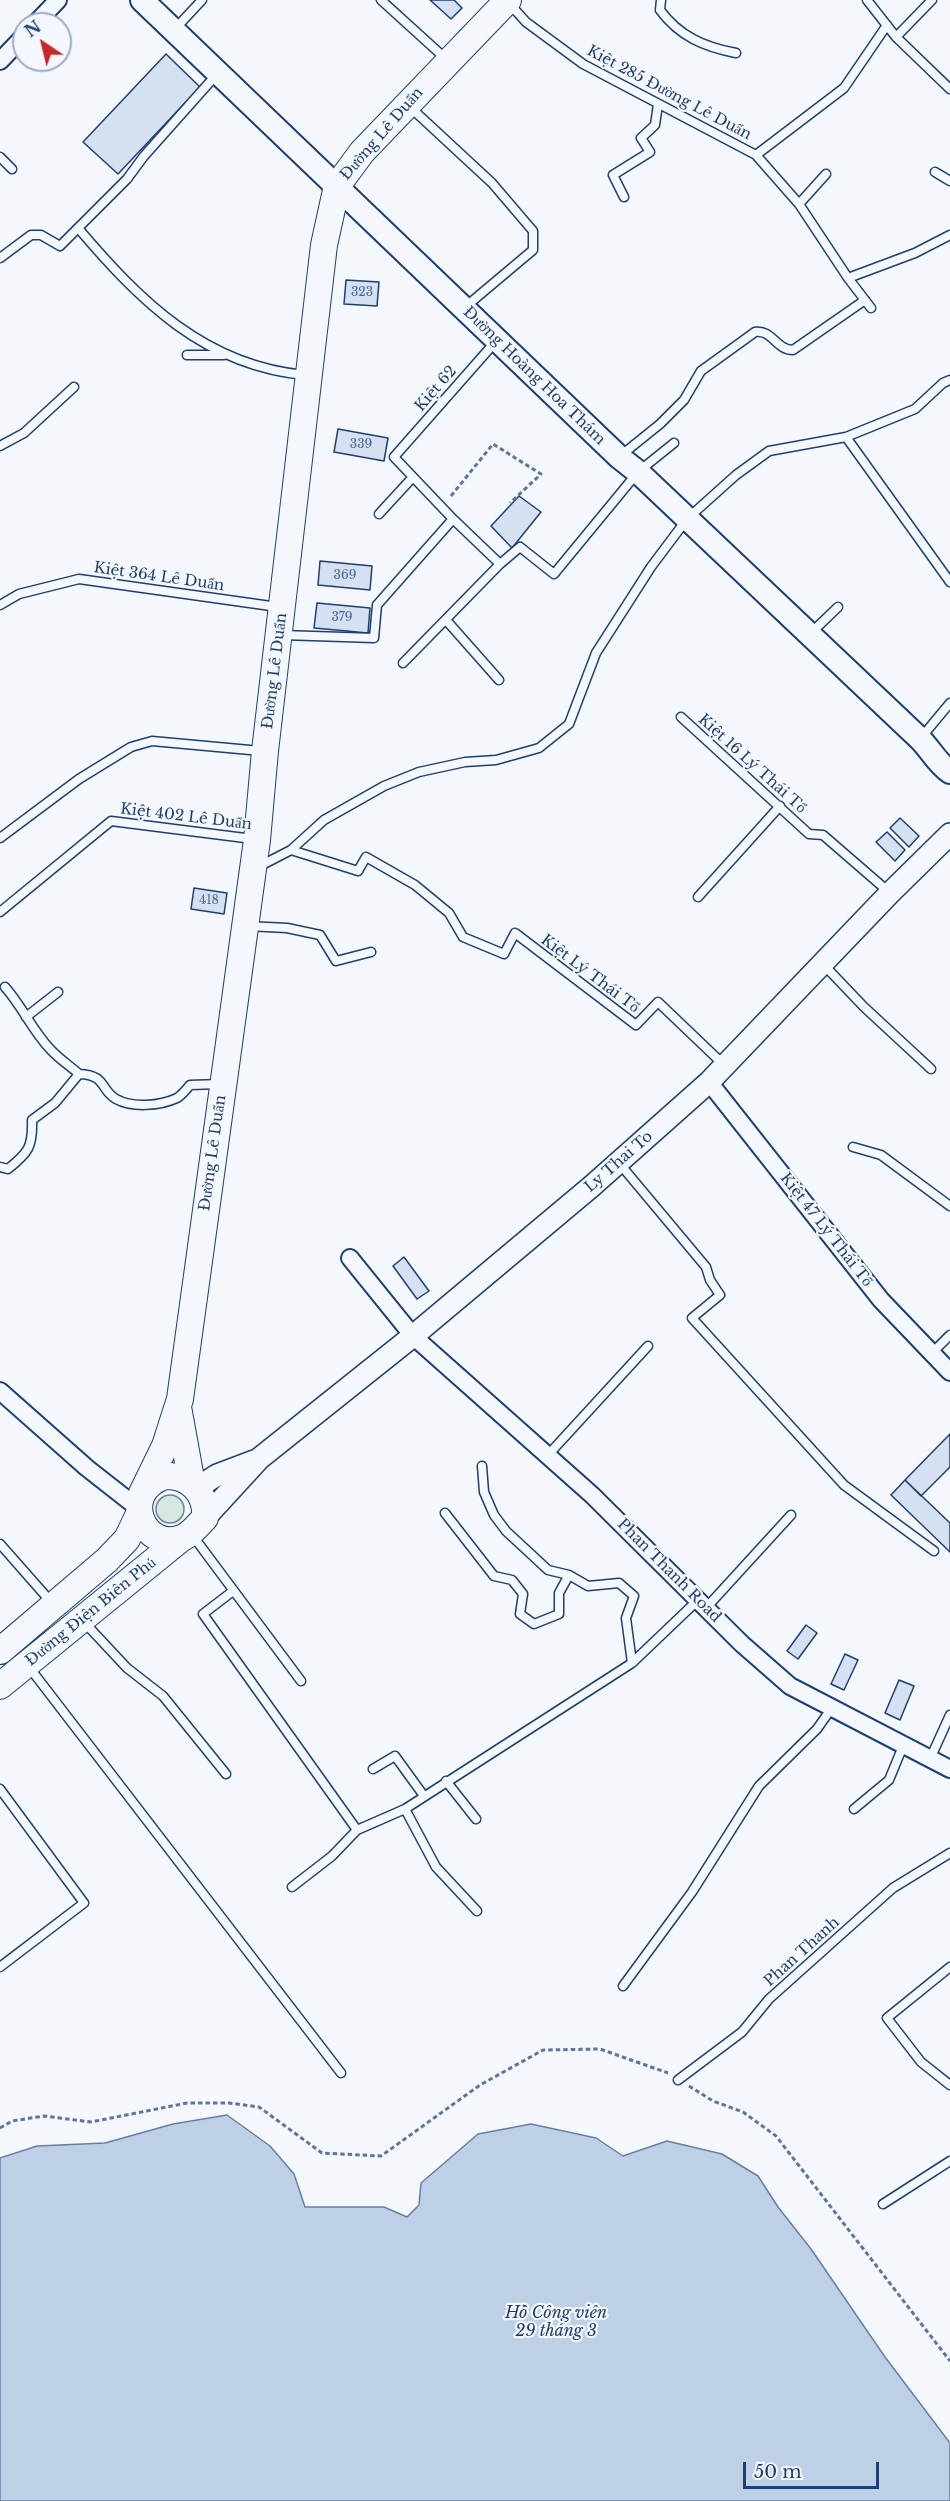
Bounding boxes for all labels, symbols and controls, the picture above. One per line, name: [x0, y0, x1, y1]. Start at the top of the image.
north arrow: [12, 12, 72, 72]
text: N: [21, 16, 45, 41]
street label: Kiệt 285 Đường Lê Duẩn: [584, 42, 754, 144]
street label: Đường Lê Duẩn: [337, 84, 427, 184]
house number: 323: [351, 286, 373, 300]
street label: Đường Hoàng Hoa Thám: [459, 303, 609, 449]
street label: Kiệt 62: [411, 363, 461, 415]
house number: 339: [350, 438, 372, 452]
street label: Kiệt 364 Lê Duẩn: [93, 559, 225, 595]
house number: 369: [334, 569, 356, 583]
house number: 379: [331, 611, 353, 625]
street label: Đường Lê Duẩn: [259, 612, 291, 730]
street label: Kiệt 16 Lý Thái Tổ: [694, 711, 810, 817]
street label: Kiệt 402 Lê Duẩn: [119, 800, 253, 834]
house number: 418: [199, 894, 219, 908]
street label: Kiệt Lý Thái Tổ: [537, 931, 643, 1017]
street label: Đường Lê Duẩn: [196, 1094, 230, 1212]
street label: Ly Thai To: [581, 1128, 657, 1196]
street label: Kiệt 47 Lý Thái Tổ: [776, 1170, 876, 1290]
street label: Phan Thanh Road: [613, 1515, 725, 1627]
street label: Đường Điện Biên Phủ: [22, 1554, 160, 1670]
street label: Phan Thanh: [761, 1914, 843, 1990]
water label: Hồ Công viên 29 tháng 3: [505, 2303, 607, 2341]
scale bar: [746, 2450, 882, 2488]
text: 50 m: [754, 2461, 802, 2483]

